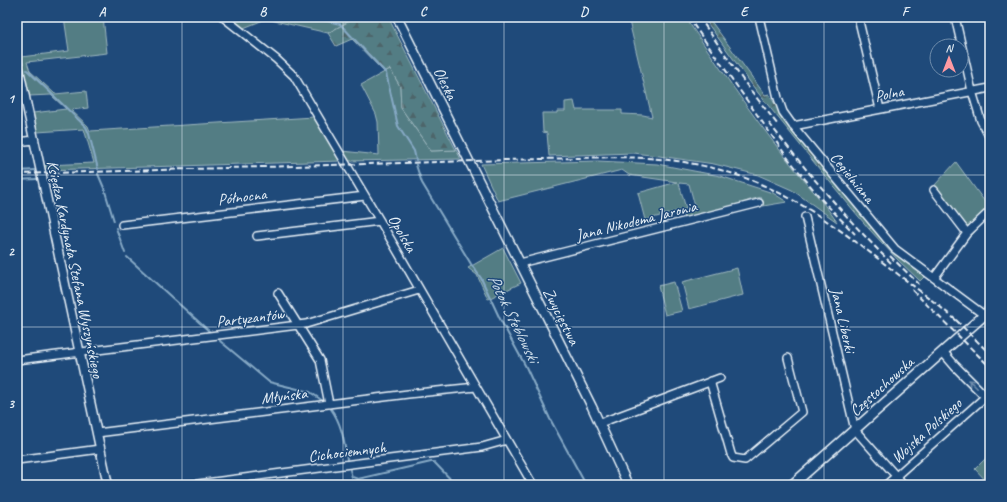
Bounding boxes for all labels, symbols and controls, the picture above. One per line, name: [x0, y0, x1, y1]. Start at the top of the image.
text: A: [99, 4, 107, 20]
text: B: [260, 4, 268, 20]
text: C: [420, 4, 428, 20]
text: D: [580, 4, 589, 20]
text: E: [741, 4, 750, 20]
text: F: [902, 4, 911, 20]
north arrow: [929, 38, 969, 78]
text: N: [946, 41, 955, 55]
street label: Oleska: [429, 64, 462, 104]
street label: Polna: [873, 81, 907, 107]
text: 1: [8, 91, 16, 107]
street label: Cegielniana: [826, 148, 880, 208]
street label: Księdza Kardynała Stefana Wyszyńskiego: [42, 159, 108, 381]
street label: Północna: [217, 184, 269, 210]
street label: Jana Nikodema Jaronia: [573, 196, 700, 246]
street label: Opolska: [383, 211, 422, 257]
text: 2: [8, 244, 15, 260]
water label: Potok Steblowski: [483, 271, 545, 369]
street label: Zwycięstwa: [538, 284, 584, 349]
street label: Jana Liberki: [826, 285, 861, 356]
street label: Partyzantów: [215, 304, 287, 332]
street label: Częstochowska: [845, 352, 919, 421]
one-way arrow: [968, 379, 977, 389]
street label: Młyńska: [260, 383, 309, 409]
street label: Wojska Polskiego: [887, 393, 967, 468]
text: 3: [8, 396, 15, 412]
street label: Cichociemnych: [307, 437, 388, 467]

